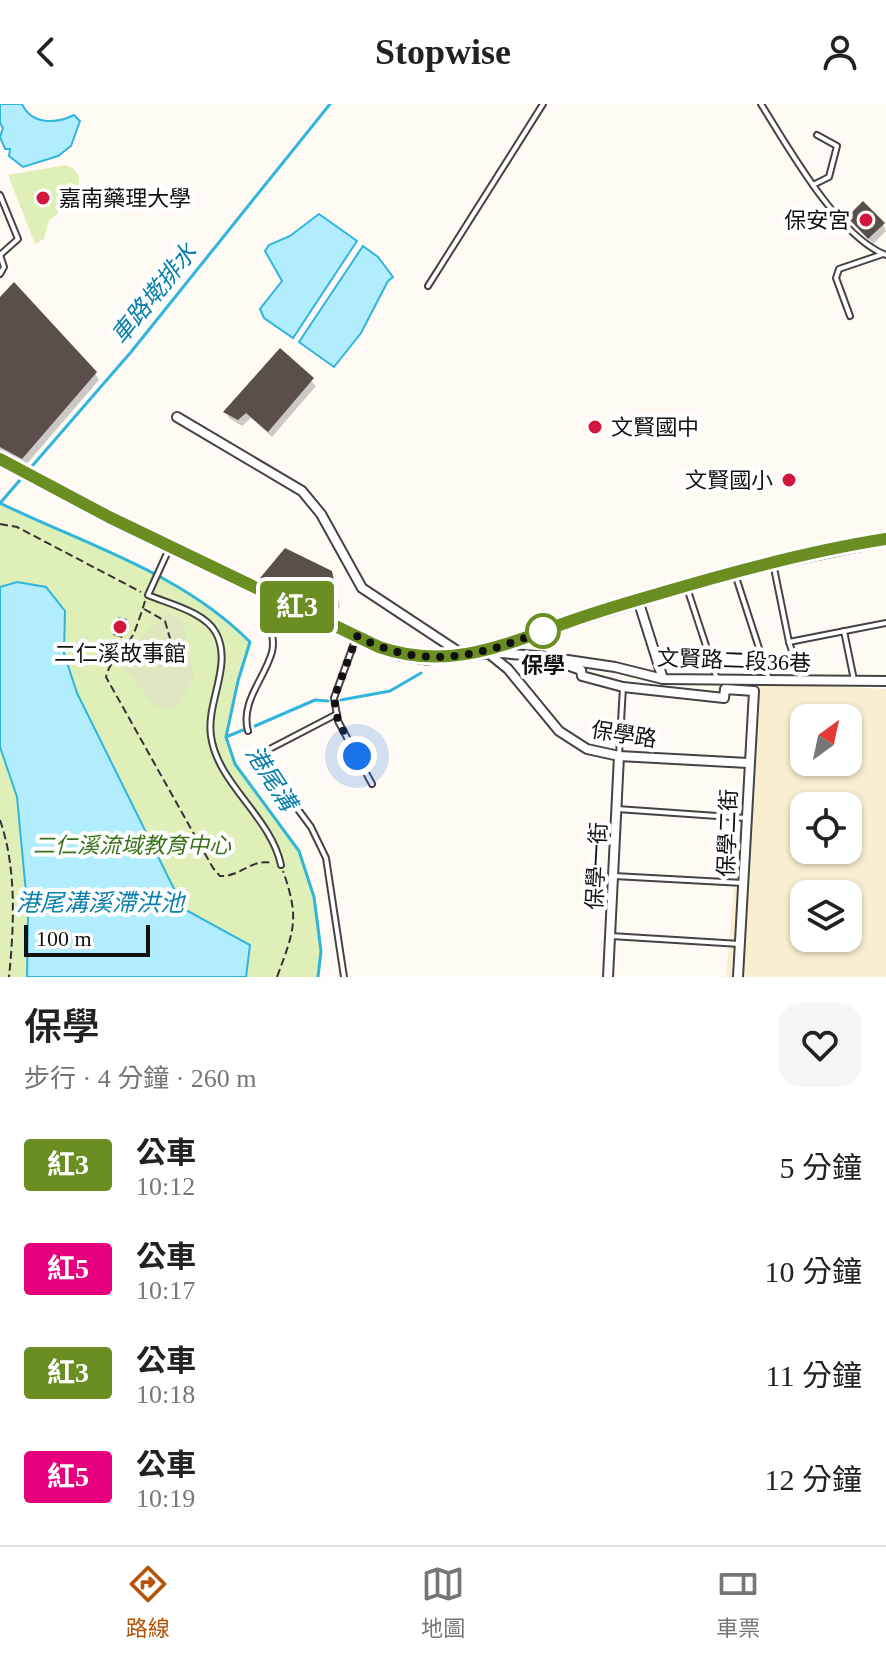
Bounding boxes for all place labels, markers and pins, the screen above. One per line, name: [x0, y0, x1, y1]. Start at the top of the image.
place label: 嘉南藥理大學: [59, 186, 191, 211]
marker: 嘉南藥理大學: [34, 189, 52, 207]
place label: 保安宮: [784, 208, 850, 233]
marker: 保安宮: [857, 211, 875, 229]
place label: 文賢國中: [611, 415, 699, 440]
marker: 文賢國中: [586, 418, 604, 436]
place label: 文賢國小: [685, 468, 773, 493]
marker: 文賢國小: [780, 471, 798, 489]
marker: 保學: [526, 614, 560, 648]
marker: 二仁溪故事館: [111, 618, 129, 636]
place label: 二仁溪故事館: [54, 641, 186, 666]
place label: 保學: [521, 653, 565, 678]

